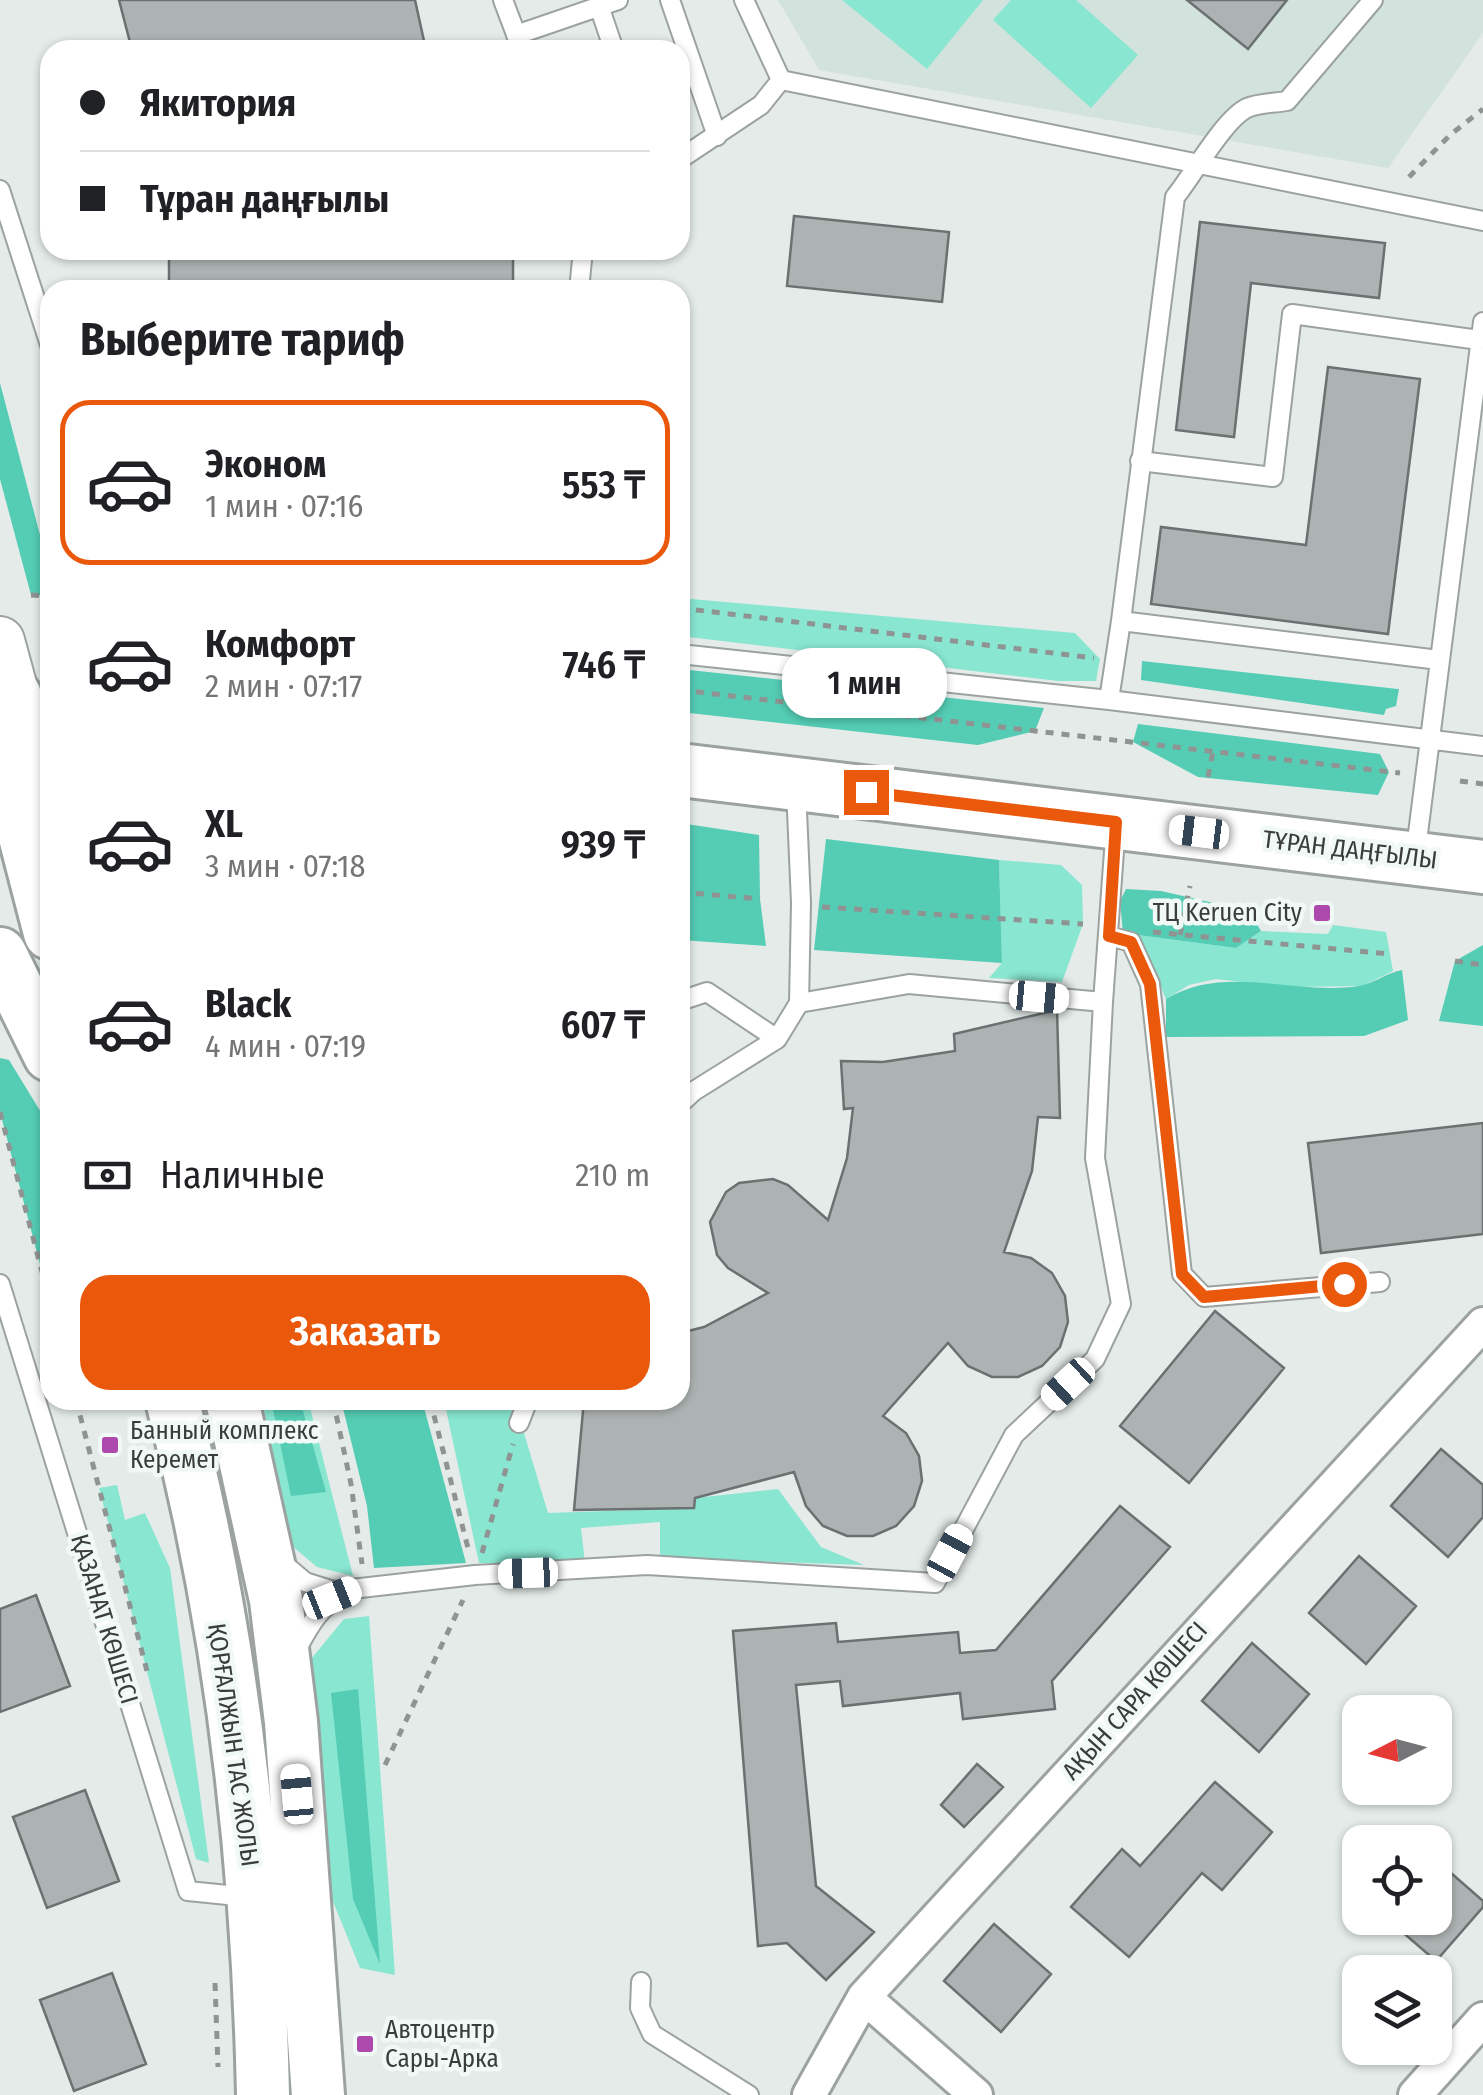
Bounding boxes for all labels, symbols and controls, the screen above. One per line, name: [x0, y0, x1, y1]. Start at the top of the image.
text: Якитория: [140, 80, 296, 126]
text: Тұран даңғылы: [140, 176, 389, 222]
text: Выберите тариф: [80, 313, 405, 367]
icon: car: [85, 438, 175, 528]
text: Эконом: [205, 441, 326, 487]
text: 553 ₸: [562, 462, 645, 508]
text: 1 мин · 07:16: [205, 487, 363, 525]
icon: car: [85, 618, 175, 708]
text: Комфорт: [205, 621, 355, 667]
text: 746 ₸: [562, 642, 645, 688]
callout: 1 мин: [784, 647, 948, 717]
text: 1 мин: [827, 664, 902, 702]
text: 2 мин · 07:17: [205, 667, 362, 705]
route end: [844, 770, 889, 815]
icon: car: [85, 798, 175, 888]
text: XL: [205, 801, 243, 847]
car: [1167, 813, 1231, 851]
text: 939 ₸: [561, 822, 645, 868]
street label: ТҰРАН ДАҢҒЫЛЫ: [1261, 824, 1439, 876]
text: 3 мин · 07:18: [205, 847, 365, 885]
place label: ТЦ Keruen City: [1153, 898, 1302, 928]
marker: ТЦ Keruen City: [1311, 902, 1333, 924]
icon: car: [85, 978, 175, 1068]
car: [1008, 979, 1070, 1015]
text: Black: [205, 981, 291, 1027]
text: 607 ₸: [561, 1002, 645, 1048]
text: 4 мин · 07:19: [205, 1027, 366, 1065]
icon: cash: [80, 1148, 135, 1203]
text: Наличные: [160, 1152, 325, 1198]
text: 210 m: [575, 1156, 650, 1194]
route start: [1322, 1262, 1367, 1307]
button: Заказать: [80, 1275, 650, 1390]
car: [1036, 1353, 1100, 1415]
place label: Банный комплекс Керемет: [130, 1416, 319, 1475]
marker: Банный комплекс Керемет: [99, 1434, 121, 1456]
car: [923, 1519, 977, 1587]
street label: ҚАЗАНАТ КӨШЕСІ: [64, 1531, 144, 1707]
car: [497, 1557, 559, 1589]
car: [299, 1573, 365, 1623]
street label: АҚЫН САРА КӨШЕСІ: [1056, 1616, 1214, 1786]
street label: ҚОРҒАЛЖЫН ТАС ЖОЛЫ: [201, 1621, 265, 1869]
north arrow: [1342, 1695, 1452, 1805]
map controls: [1342, 1695, 1452, 2065]
car: [279, 1763, 315, 1825]
button: locate: [1342, 1825, 1452, 1935]
button: layers: [1342, 1955, 1452, 2065]
place label: Автоцентр Сары-Арка: [385, 2015, 499, 2074]
marker: Автоцентр Сары-Арка: [354, 2033, 376, 2055]

